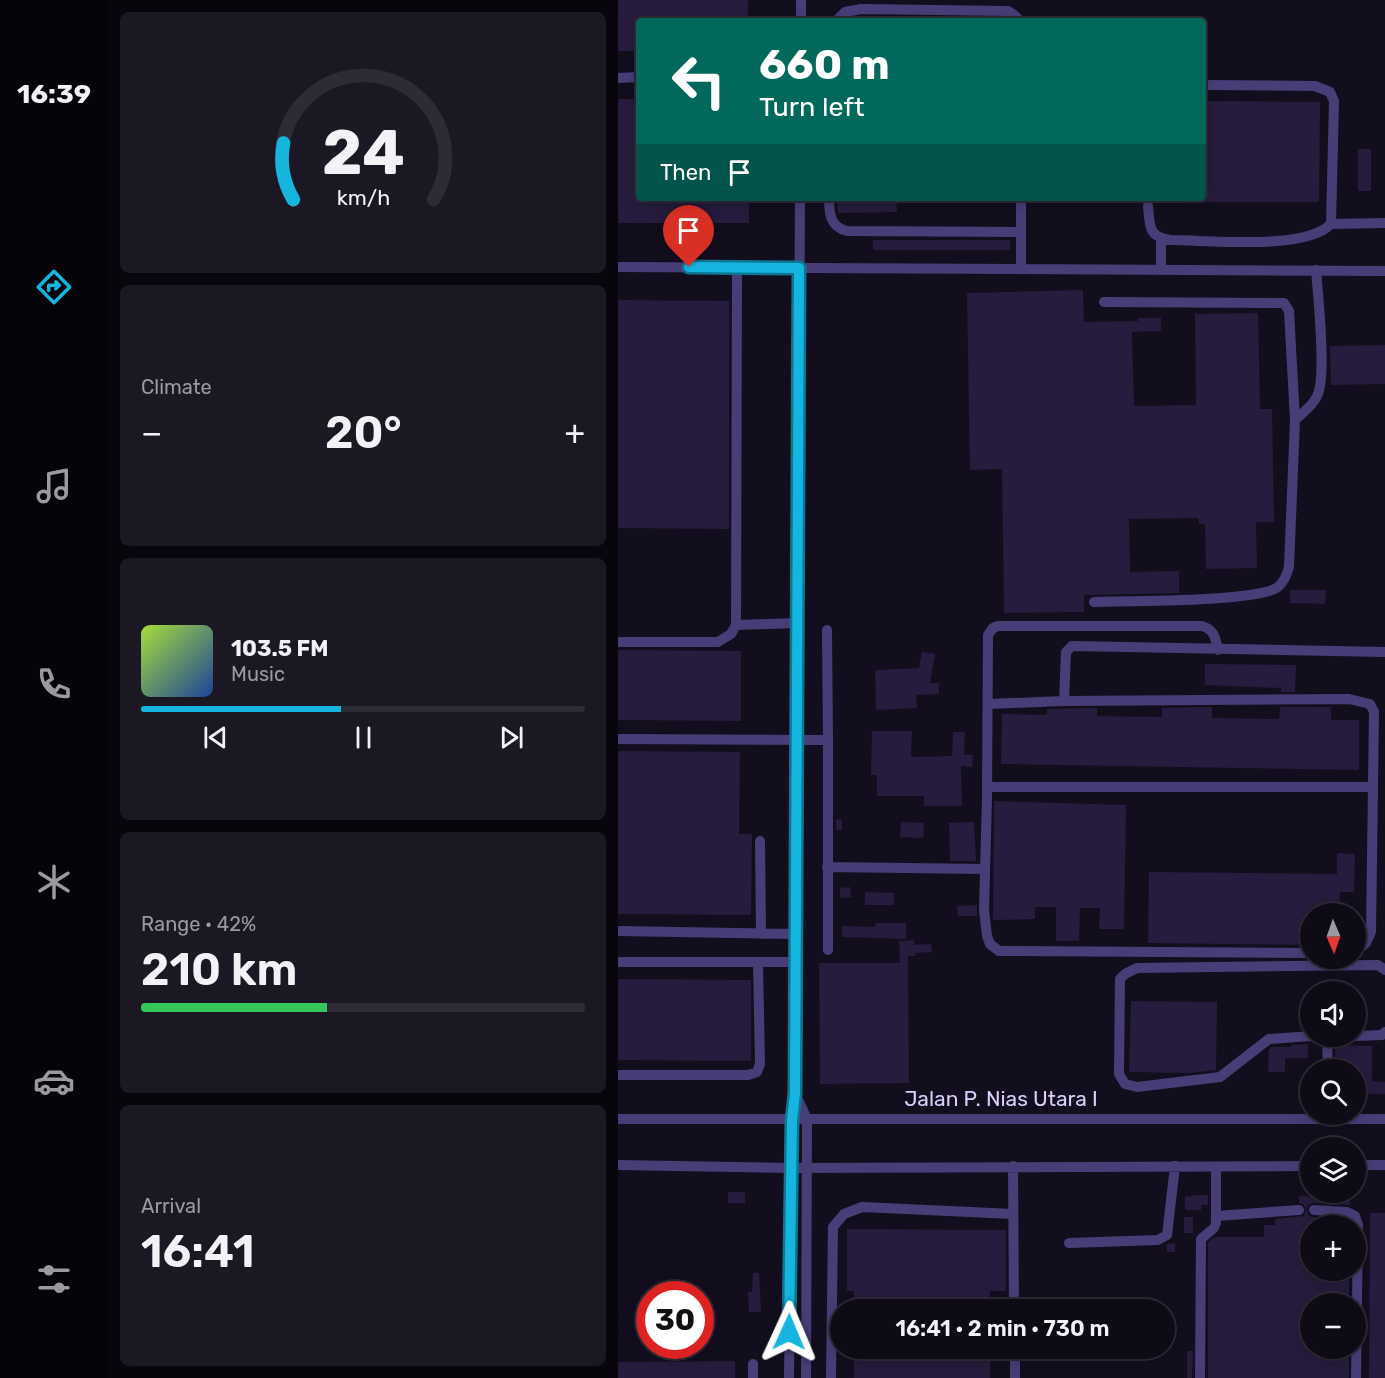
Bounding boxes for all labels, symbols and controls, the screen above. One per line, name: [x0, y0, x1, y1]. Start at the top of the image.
text: 660 m: [759, 40, 890, 90]
icon: left: [660, 42, 738, 120]
text: 16:39: [17, 78, 91, 110]
text: Turn left: [759, 91, 864, 123]
text: 24: [322, 116, 404, 190]
icon: arrive: [723, 156, 756, 189]
text: Then: [660, 159, 711, 186]
text: km/h: [336, 185, 390, 210]
pin: [663, 205, 714, 267]
icon: arrive: [672, 214, 705, 247]
icon: directions: [33, 266, 75, 308]
text: Climate: [141, 375, 212, 399]
text: 20°: [325, 406, 402, 459]
text: −: [141, 413, 162, 452]
text: +: [564, 413, 585, 452]
icon: music: [33, 465, 75, 507]
text: 103.5 FM: [231, 635, 328, 662]
text: Music: [231, 662, 285, 686]
icon: phone: [33, 663, 75, 705]
icon: previous: [199, 721, 232, 754]
icon: pause: [347, 721, 380, 754]
icon: next: [495, 721, 528, 754]
icon: climate: [33, 861, 75, 903]
north arrow: [1300, 903, 1366, 969]
map controls: [1300, 903, 1366, 1359]
text: Range · 42%: [141, 912, 256, 936]
text: 210 km: [141, 943, 298, 996]
button: sound: [1300, 981, 1366, 1047]
button: search: [1300, 1059, 1366, 1125]
icon: car: [33, 1060, 75, 1102]
street label: Jalan P. Nias Utara I: [904, 1086, 1098, 1111]
button: layers: [1300, 1137, 1366, 1203]
text: Arrival: [141, 1194, 201, 1218]
button: +: [1300, 1215, 1366, 1281]
text: 16:41: [141, 1225, 255, 1278]
icon: filters: [33, 1258, 75, 1300]
speed limit sign: 30: [636, 1281, 714, 1359]
button: −: [1300, 1293, 1366, 1359]
position arrow: [757, 1300, 821, 1364]
text: 16:41 · 2 min · 730 m: [895, 1315, 1110, 1342]

